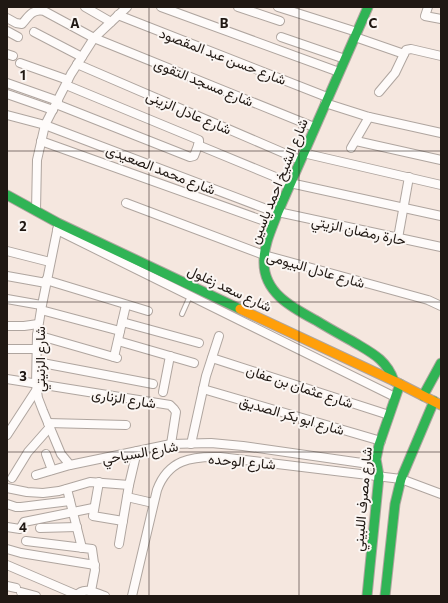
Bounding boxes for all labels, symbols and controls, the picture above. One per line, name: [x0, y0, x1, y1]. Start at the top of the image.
text: A: [70, 15, 80, 31]
text: B: [220, 15, 229, 31]
text: C: [369, 15, 378, 31]
street label: شارع حسن عبد المقصود: [156, 24, 289, 91]
street label: شارع مسجد التقوى: [151, 54, 256, 112]
text: 1: [20, 67, 26, 83]
street label: شارع عادل الزينى: [143, 86, 234, 140]
street label: شارع الشيخ احمد ياسين: [245, 116, 314, 247]
street label: شارع محمد الصعيدى: [103, 140, 218, 200]
street label: حارة رمضان الزيتي: [309, 212, 408, 252]
text: 2: [19, 218, 27, 234]
street label: شارع عادل البيومى: [264, 247, 367, 294]
street label: شارع سعد زغلول: [184, 261, 275, 318]
street label: شارع الزنيتي: [31, 326, 52, 392]
street label: شارع عثمان بن عفان: [244, 361, 356, 414]
text: 3: [19, 368, 27, 384]
street label: شارع الزنارى: [90, 385, 157, 414]
street label: شارع ابو بكر الصديق: [237, 392, 346, 441]
street label: شارع السياحي: [101, 437, 180, 471]
street label: شارع مصرف اللبيني: [349, 446, 379, 552]
street label: شارع الوحده: [207, 450, 276, 475]
text: 4: [19, 519, 27, 535]

